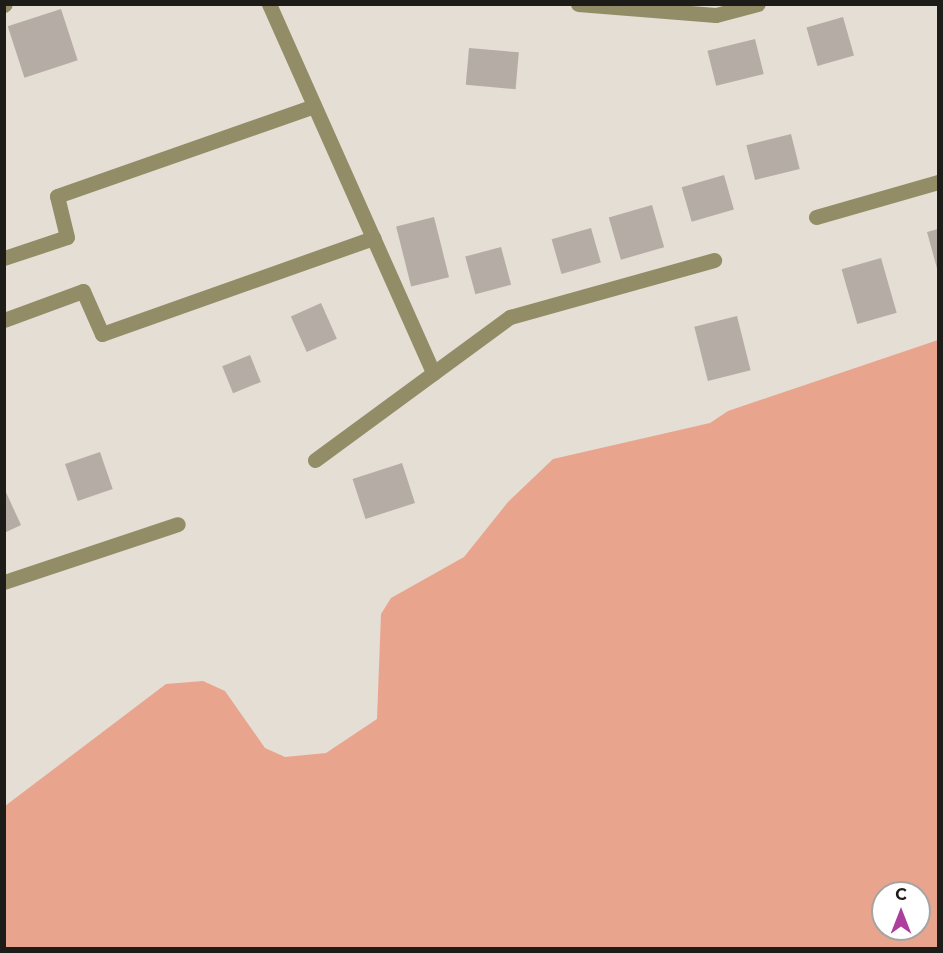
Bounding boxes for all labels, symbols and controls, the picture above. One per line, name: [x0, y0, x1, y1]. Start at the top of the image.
north arrow: [871, 881, 931, 941]
text: С: [895, 885, 907, 904]

